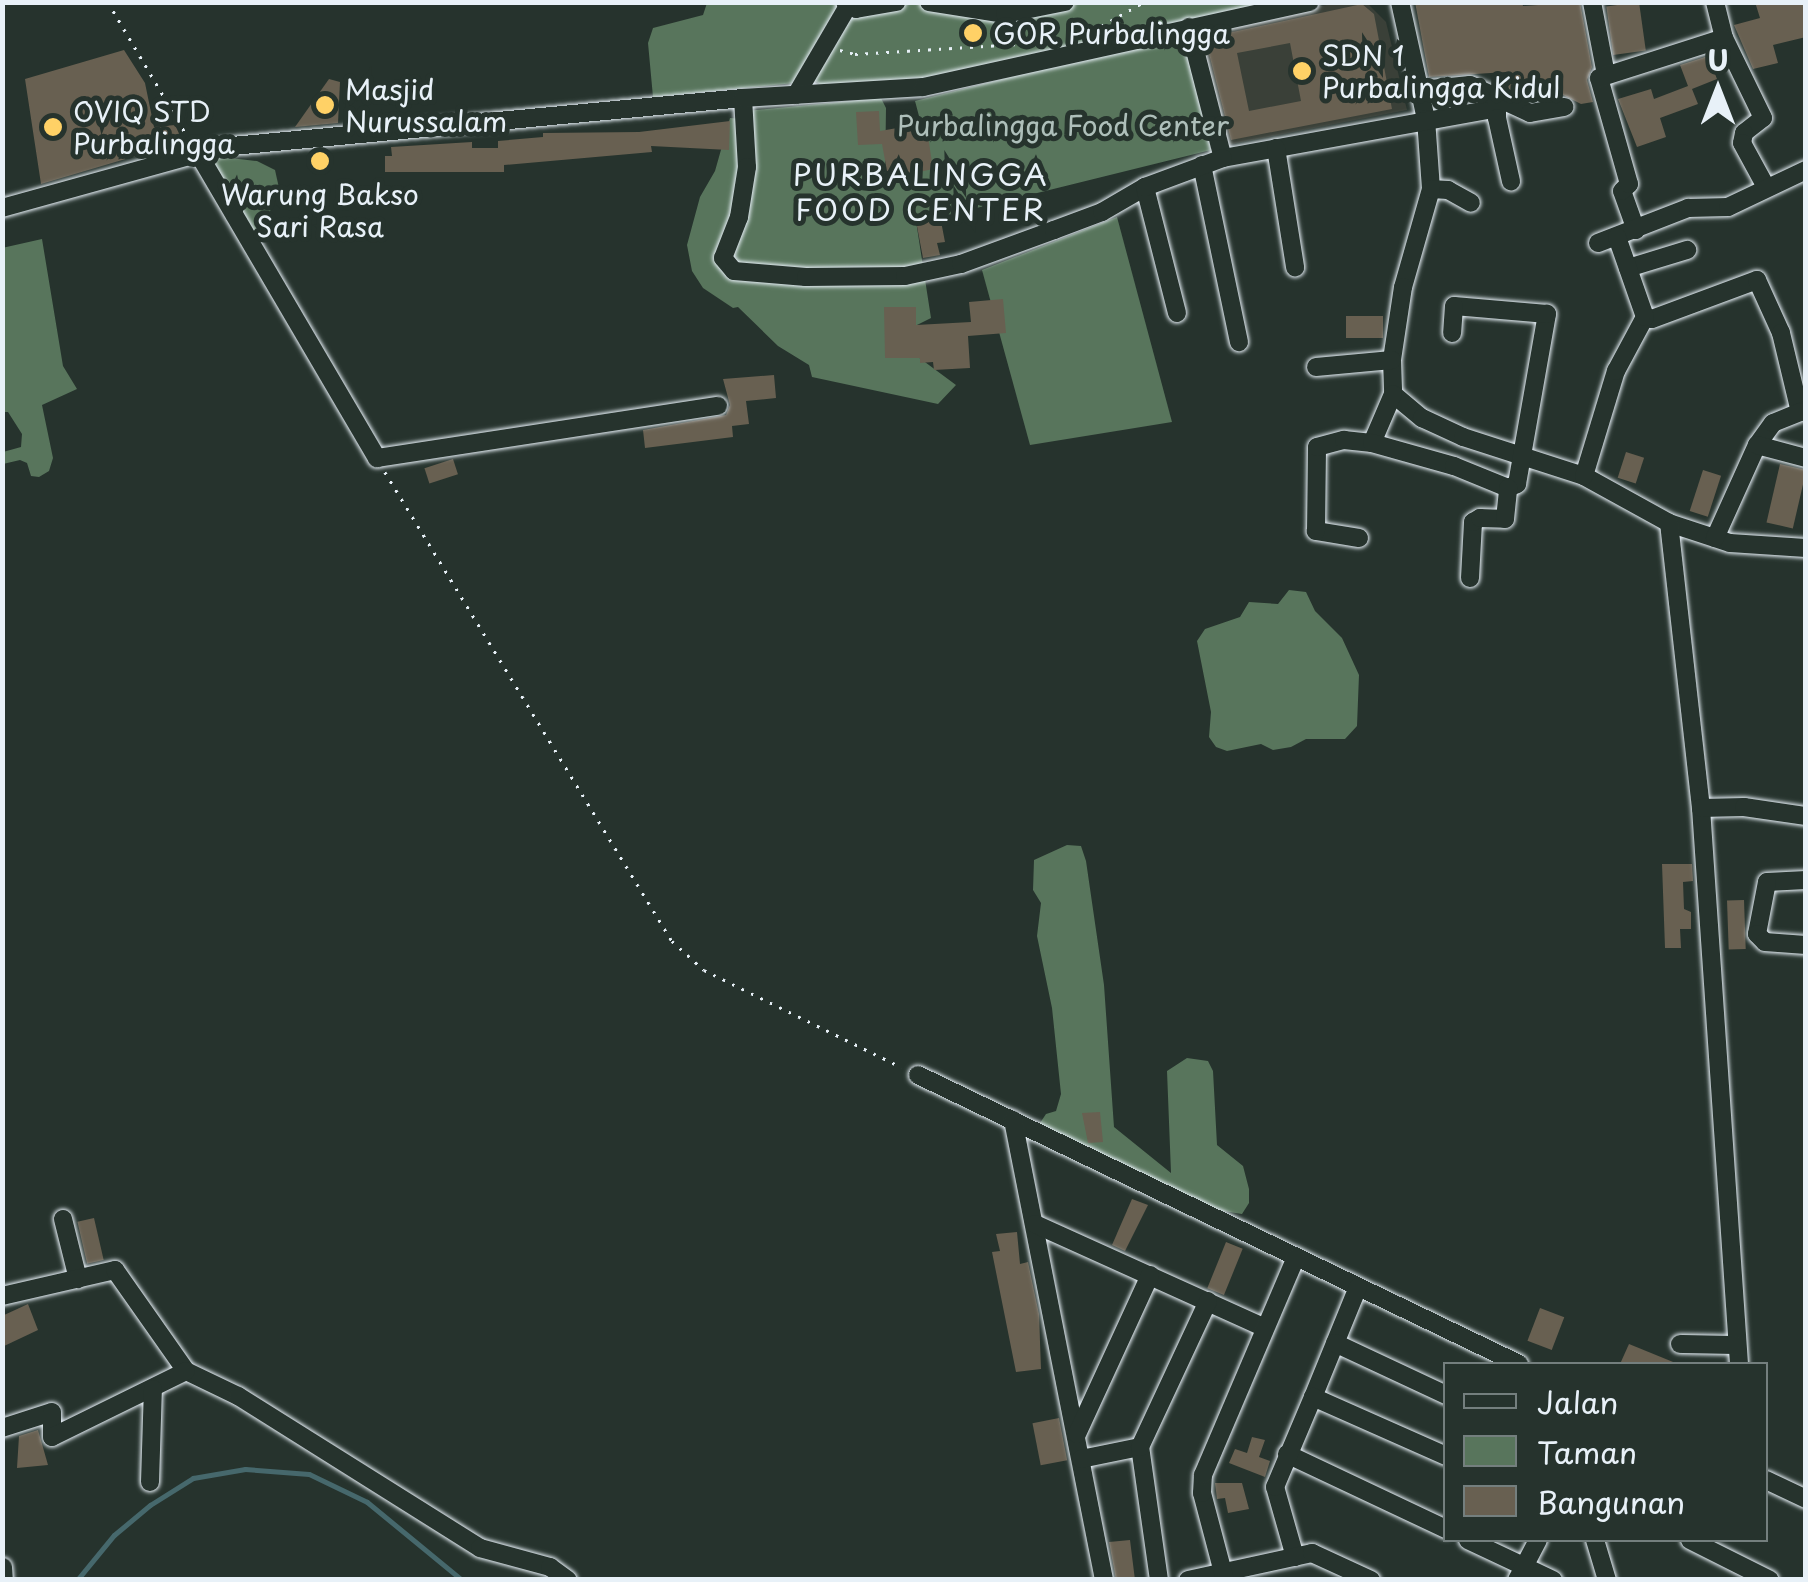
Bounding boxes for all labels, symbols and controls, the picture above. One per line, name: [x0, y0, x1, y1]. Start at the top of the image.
place label: GOR Purbalingga: [993, 16, 1229, 50]
marker: GOR Purbalingga: [962, 22, 984, 44]
place label: SDN 1 Purbalingga Kidul: [1322, 38, 1558, 104]
text: U: [1707, 38, 1729, 81]
north arrow: [1668, 40, 1768, 140]
marker: SDN 1 Purbalingga Kidul: [1291, 60, 1313, 82]
place label: Masjid Nurussalam: [345, 72, 507, 138]
place label: OVIQ STD Purbalingga: [73, 94, 235, 160]
marker: Masjid Nurussalam: [314, 94, 336, 116]
park label: Purbalingga Food Center: [895, 108, 1231, 142]
marker: OVIQ STD Purbalingga: [42, 116, 64, 138]
marker: Warung Bakso Sari Rasa: [309, 150, 331, 172]
district label: PURBALINGGA FOOD CENTER: [791, 156, 1051, 226]
place label: Warung Bakso Sari Rasa: [220, 177, 420, 243]
legend: [1443, 1362, 1768, 1542]
text: Jalan: [1537, 1379, 1618, 1424]
text: Taman: [1537, 1429, 1637, 1474]
text: Bangunan: [1537, 1479, 1685, 1524]

